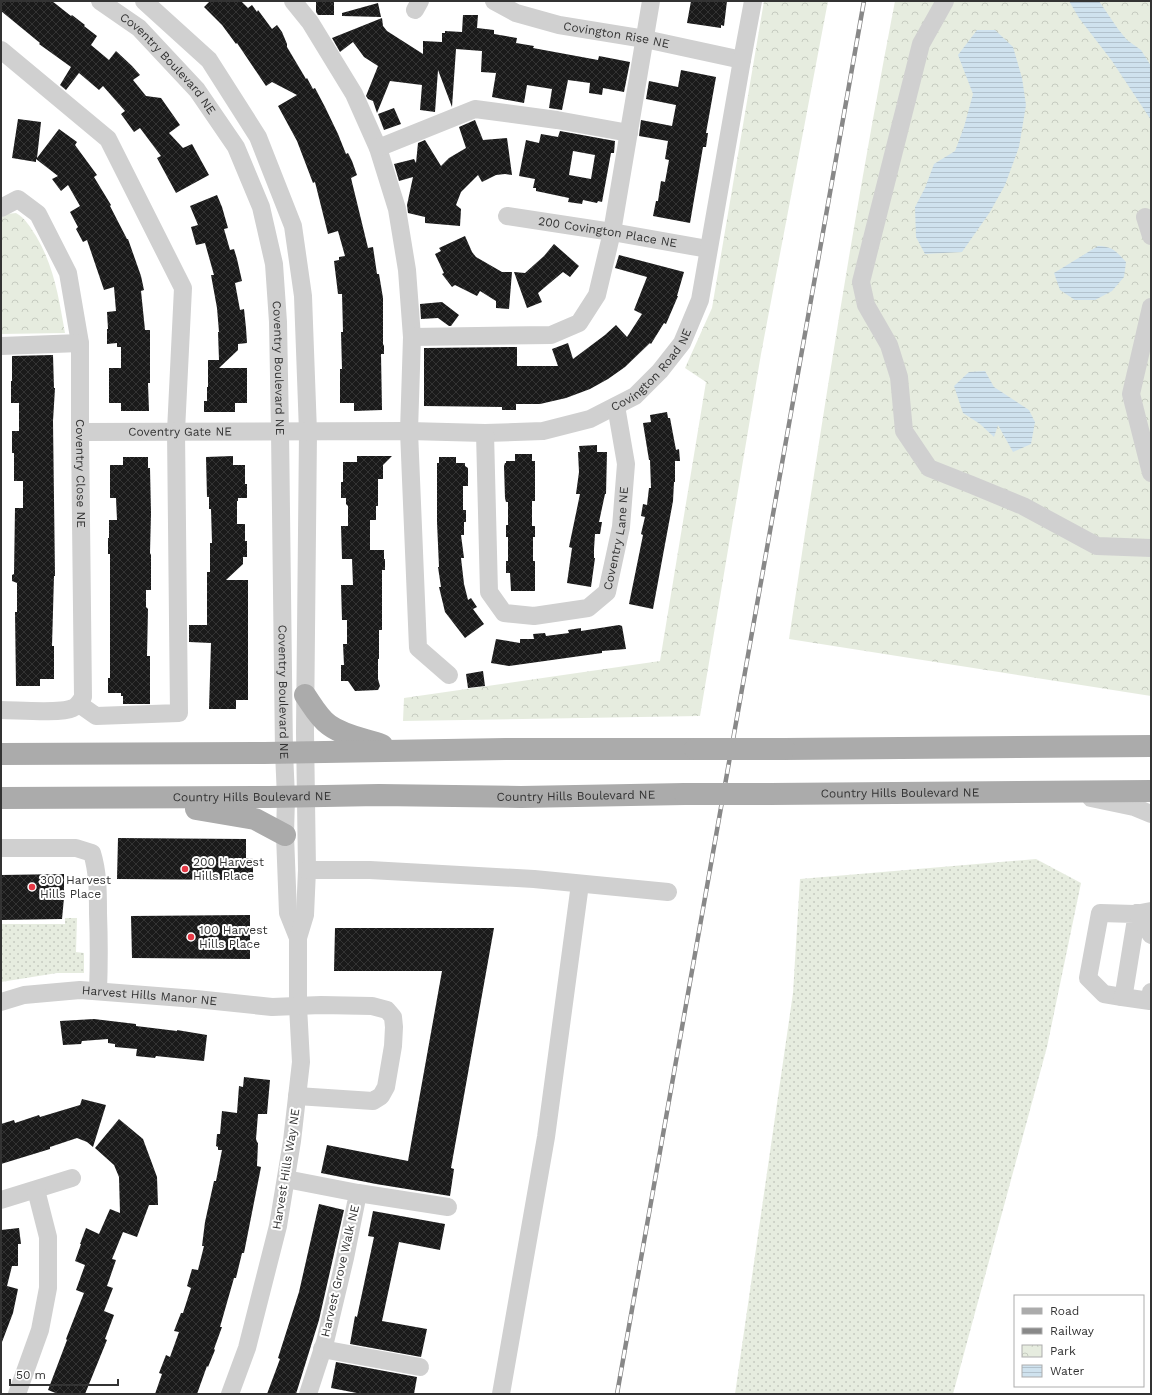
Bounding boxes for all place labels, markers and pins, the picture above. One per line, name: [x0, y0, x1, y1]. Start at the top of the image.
place label: 200 Harvest Hills Place: [193, 855, 264, 883]
marker: 200 Harvest Hills Place: [180, 864, 190, 874]
place label: 300 Harvest Hills Place: [40, 873, 111, 901]
marker: 300 Harvest Hills Place: [27, 882, 37, 892]
place label: 100 Harvest Hills Place: [199, 923, 268, 951]
marker: 100 Harvest Hills Place: [186, 932, 196, 942]

